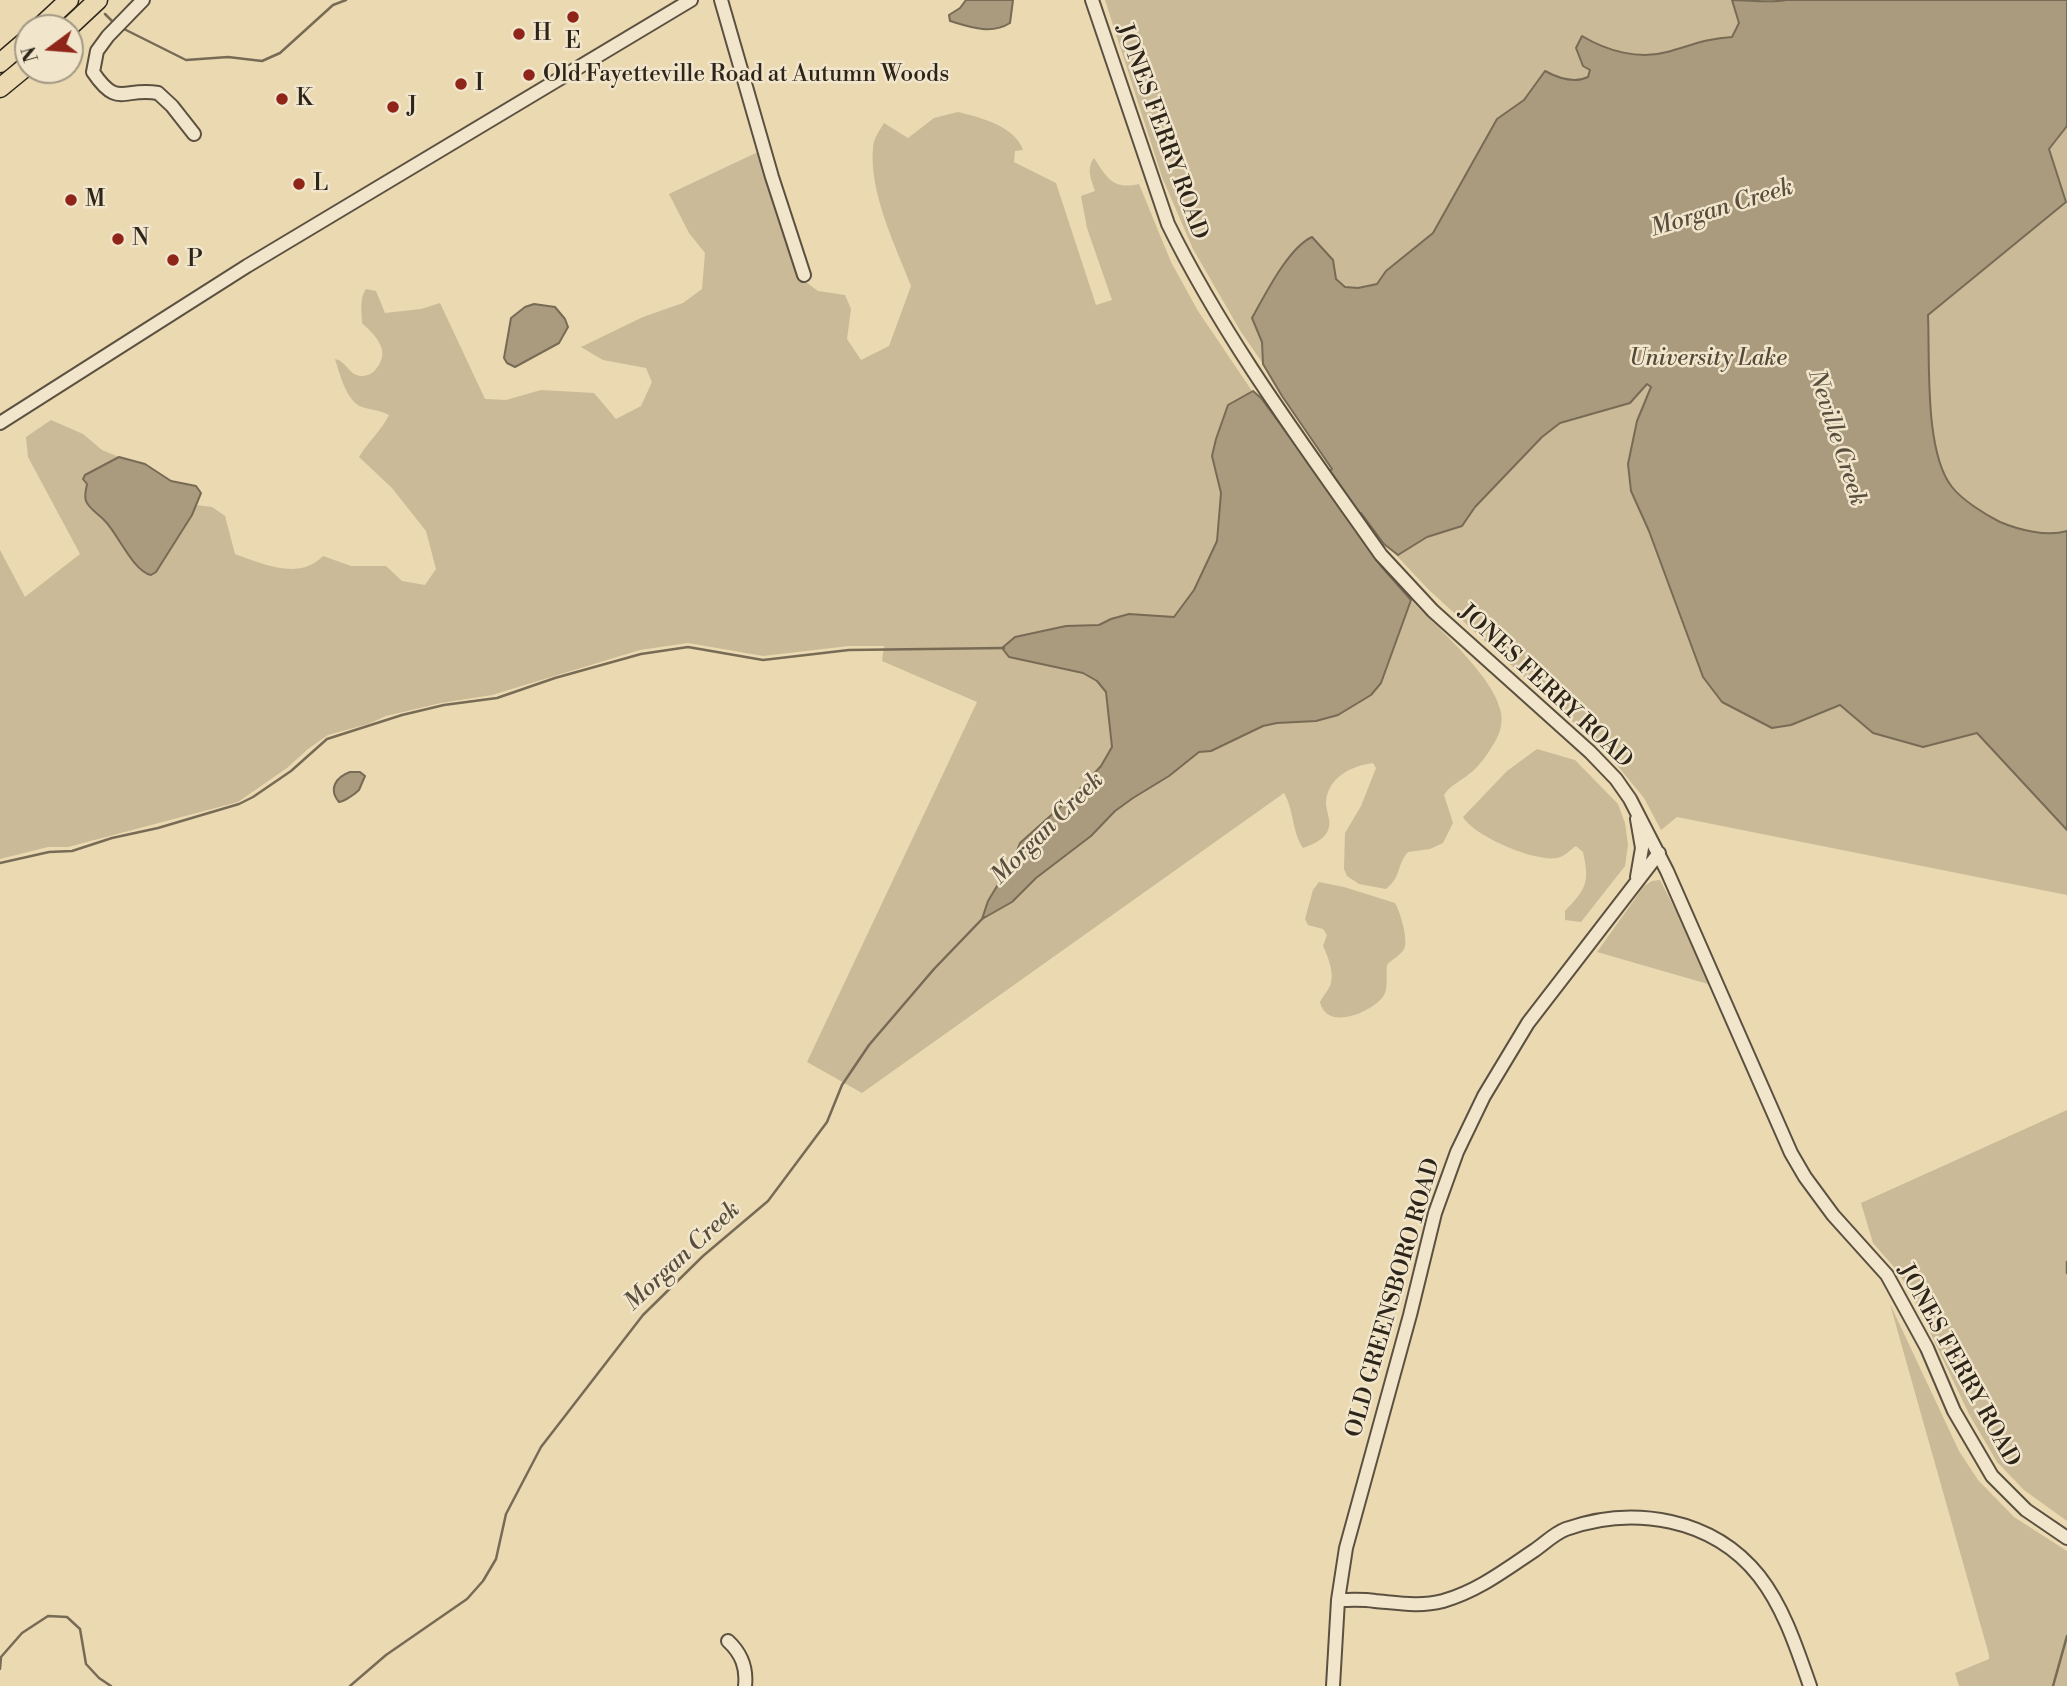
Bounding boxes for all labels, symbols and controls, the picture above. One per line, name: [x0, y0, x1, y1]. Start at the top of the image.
marker: E: [565, 9, 581, 25]
north arrow: [14, 14, 84, 84]
place label: H: [533, 20, 551, 48]
street label: JONES FERRY ROAD: [1109, 20, 1213, 244]
marker: H: [511, 26, 527, 42]
place label: E: [565, 28, 581, 56]
text: N: [17, 44, 44, 65]
place label: Old Fayetteville Road at Autumn Woods: [543, 61, 949, 89]
marker: Old Fayetteville Road at Autumn Woods: [521, 67, 537, 83]
place label: I: [475, 70, 484, 98]
marker: I: [453, 76, 469, 92]
place label: K: [296, 85, 313, 113]
marker: K: [274, 91, 290, 107]
place label: J: [407, 93, 418, 121]
marker: J: [385, 99, 401, 115]
place label: L: [313, 170, 328, 198]
water label: Morgan Creek: [1647, 174, 1797, 244]
marker: L: [291, 176, 307, 192]
place label: M: [85, 186, 105, 214]
marker: M: [63, 192, 79, 208]
place label: N: [132, 225, 149, 253]
marker: N: [110, 231, 126, 247]
place label: P: [187, 246, 203, 274]
marker: P: [165, 252, 181, 268]
park label: University Lake: [1629, 345, 1787, 373]
water label: Neville Creek: [1800, 366, 1872, 510]
street label: JONES FERRY ROAD: [1452, 599, 1638, 775]
water label: Morgan Creek: [986, 767, 1110, 891]
street label: OLD GREENSBORO ROAD: [1341, 1155, 1447, 1441]
water label: Morgan Creek: [619, 1196, 747, 1318]
street label: JONES FERRY ROAD: [1891, 1260, 2025, 1472]

